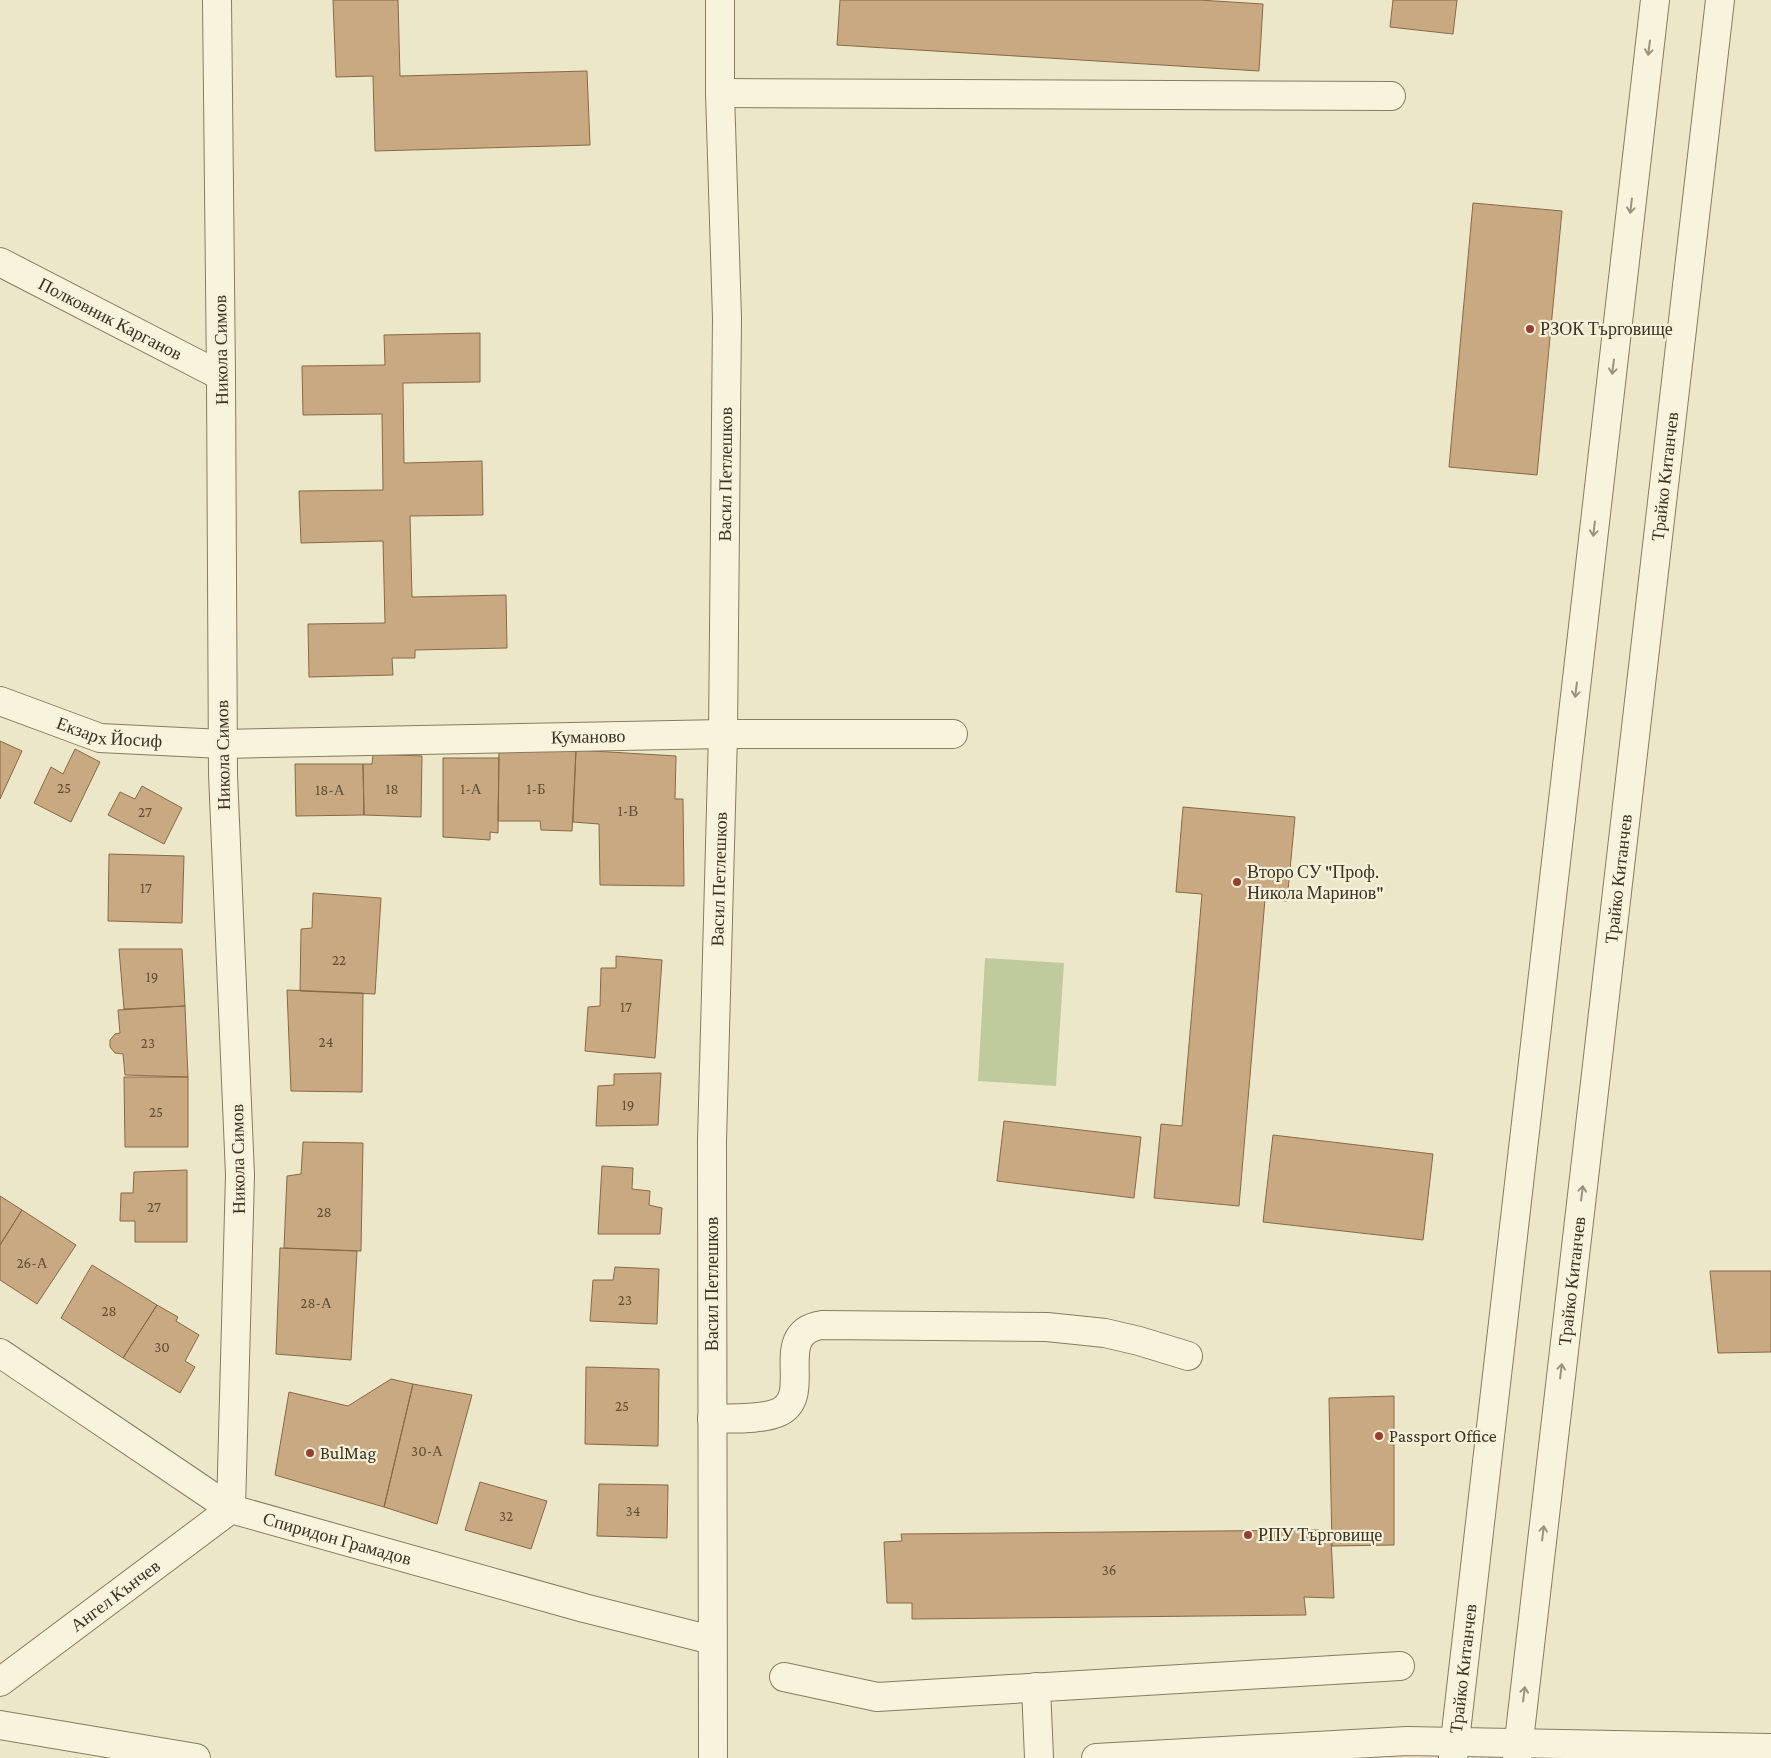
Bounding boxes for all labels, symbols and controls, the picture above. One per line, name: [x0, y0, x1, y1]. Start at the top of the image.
one-way arrow: [1644, 40, 1654, 56]
one-way arrow: [1626, 198, 1636, 214]
street label: Полковник Карганов: [35, 274, 185, 364]
street label: Никола Симов: [210, 295, 232, 405]
place label: РЗОК Търговище: [1540, 319, 1673, 339]
marker: РЗОК Търговище: [1524, 323, 1536, 335]
one-way arrow: [1608, 359, 1618, 375]
street label: Васил Петлешков: [715, 407, 736, 542]
street label: Трайко Китанчев: [1648, 411, 1682, 542]
one-way arrow: [1589, 521, 1599, 537]
one-way arrow: [1571, 682, 1581, 698]
street label: Никола Симов: [212, 700, 234, 810]
street label: Екзарх Йосиф: [54, 713, 163, 751]
street label: Куманово: [551, 726, 626, 747]
house number: 25: [57, 780, 71, 796]
house number: 18: [385, 781, 399, 797]
house number: 1-А: [460, 781, 482, 797]
house number: 1-Б: [526, 781, 546, 797]
house number: 18-А: [315, 782, 345, 798]
house number: 1-В: [618, 803, 638, 819]
house number: 27: [138, 804, 152, 820]
street label: Васил Петлешков: [707, 812, 731, 947]
street label: Трайко Китанчев: [1601, 813, 1636, 945]
place label: Второ СУ "Проф. Никола Маринов": [1247, 862, 1384, 903]
marker: Второ СУ "Проф. Никола Маринов": [1231, 876, 1243, 888]
house number: 17: [140, 880, 152, 896]
house number: 22: [332, 952, 346, 968]
house number: 19: [146, 969, 158, 985]
house number: 17: [620, 999, 632, 1015]
house number: 24: [319, 1034, 333, 1050]
house number: 23: [141, 1035, 155, 1051]
house number: 19: [622, 1097, 634, 1113]
house number: 25: [149, 1104, 163, 1120]
street label: Никола Симов: [227, 1104, 249, 1214]
one-way arrow: [1577, 1185, 1587, 1201]
house number: 27: [147, 1199, 161, 1215]
house number: 28: [316, 1204, 332, 1220]
street label: Трайко Китанчев: [1555, 1215, 1589, 1347]
street label: Васил Петлешков: [702, 1217, 722, 1351]
house number: 26-А: [16, 1255, 48, 1271]
house number: 23: [618, 1292, 632, 1308]
house number: 28-А: [300, 1295, 332, 1311]
house number: 28: [101, 1303, 117, 1319]
house number: 30: [154, 1339, 170, 1355]
one-way arrow: [1556, 1364, 1566, 1380]
house number: 25: [615, 1398, 629, 1414]
place label: Passport Office: [1389, 1426, 1497, 1446]
marker: Passport Office: [1373, 1430, 1385, 1442]
place label: BulMag: [320, 1443, 376, 1463]
house number: 30-А: [411, 1443, 443, 1459]
marker: BulMag: [304, 1447, 316, 1459]
house number: 34: [626, 1503, 640, 1519]
street label: Спиридон Грамадов: [261, 1508, 414, 1569]
house number: 32: [499, 1508, 513, 1524]
place label: РПУ Търговище: [1258, 1525, 1382, 1545]
one-way arrow: [1538, 1525, 1548, 1541]
marker: РПУ Търговище: [1242, 1529, 1254, 1541]
street label: Ангел Кънчев: [67, 1556, 164, 1636]
house number: 36: [1102, 1562, 1116, 1578]
street label: Трайко Китанчев: [1446, 1603, 1481, 1734]
one-way arrow: [1519, 1687, 1529, 1703]

